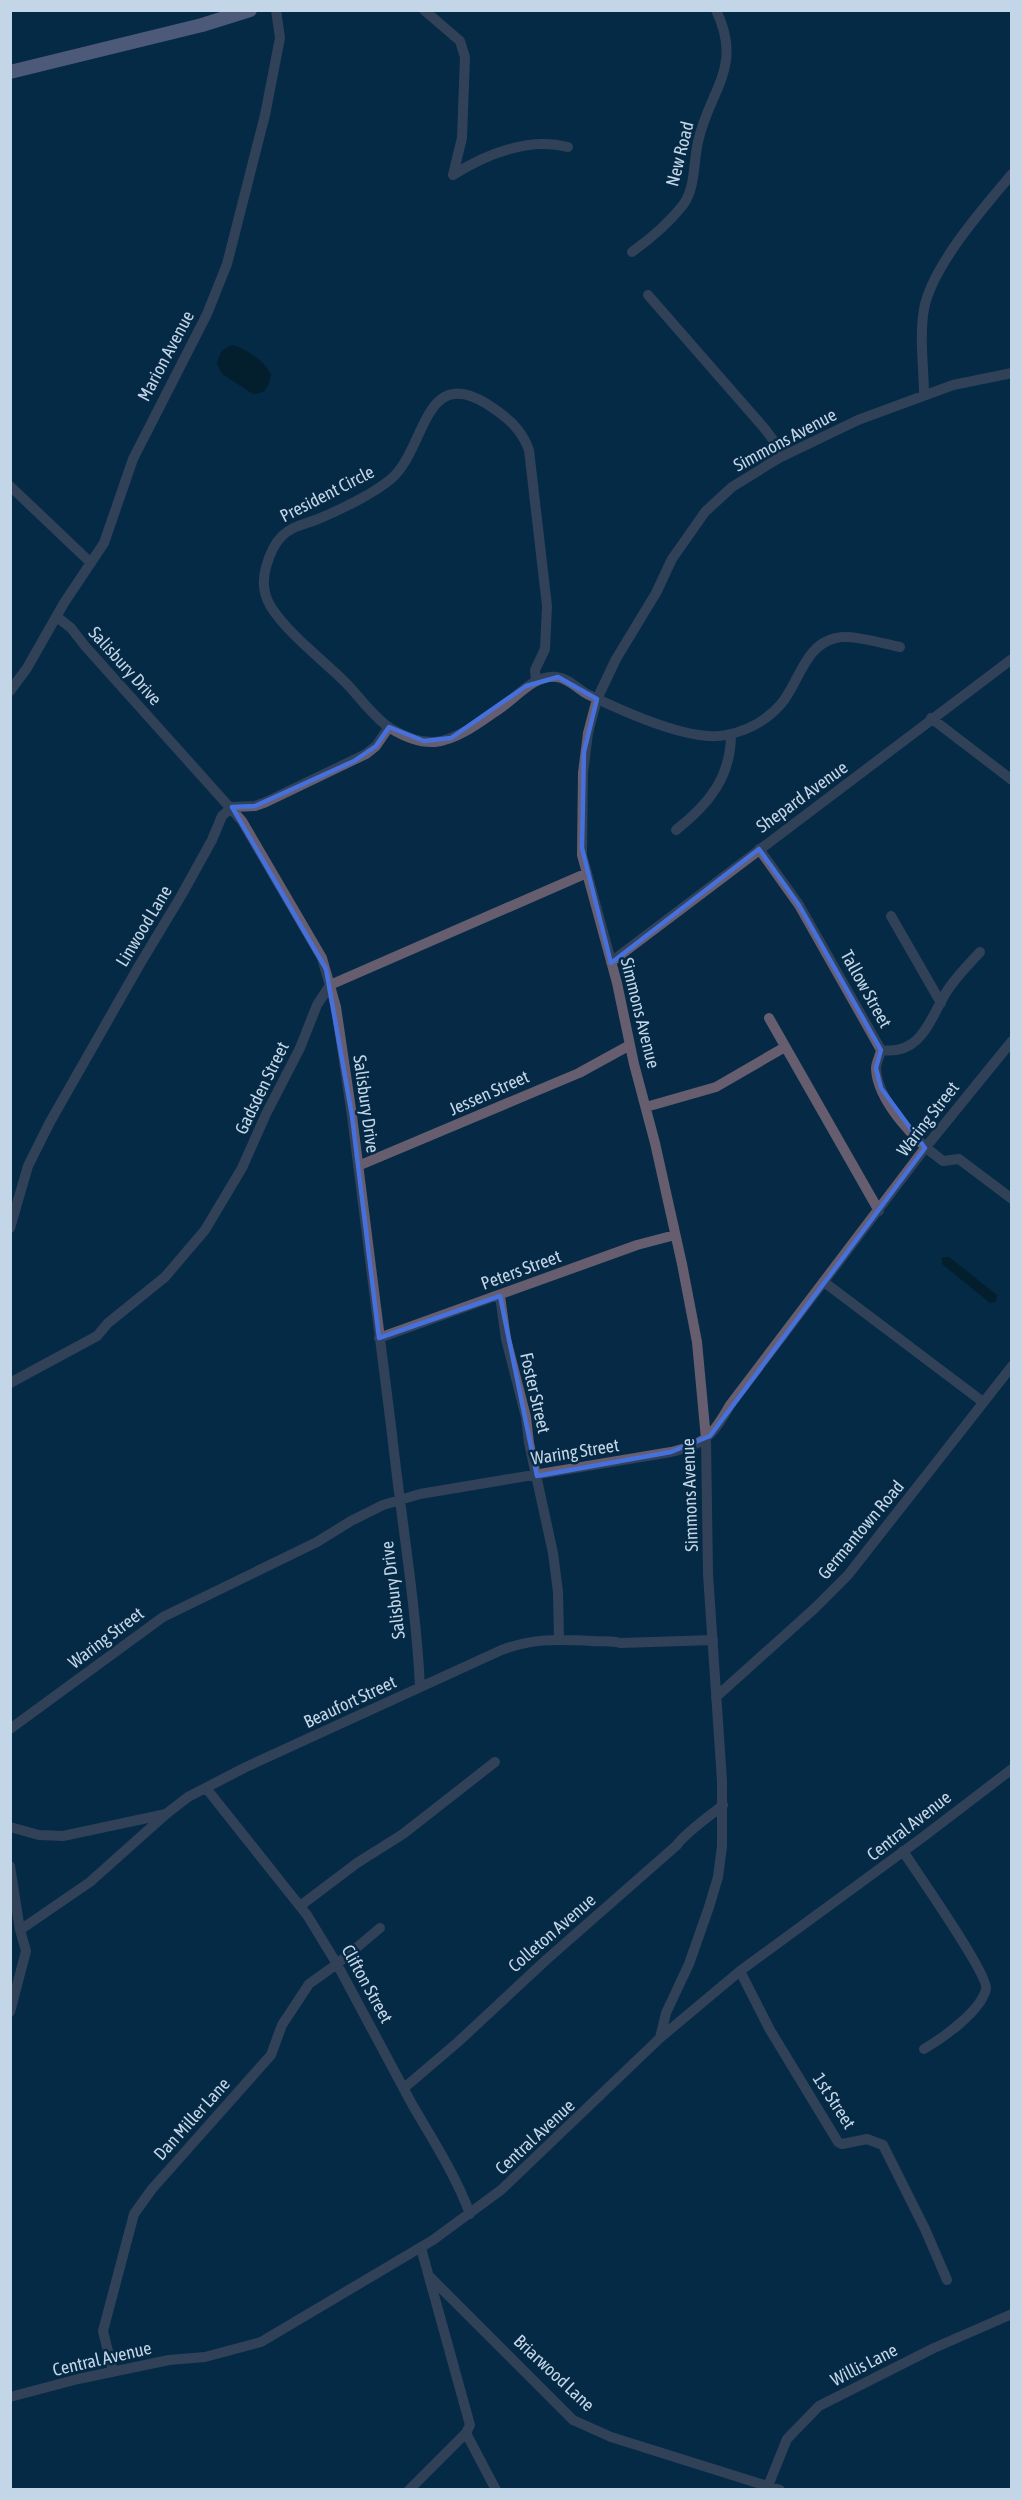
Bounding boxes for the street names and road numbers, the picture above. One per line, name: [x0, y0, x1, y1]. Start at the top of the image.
street label: New Road: [661, 119, 698, 189]
street label: Marion Avenue: [133, 307, 198, 405]
street label: Simmons Avenue: [730, 404, 840, 475]
street label: President Circle: [276, 461, 377, 526]
street label: Salisbury Drive: [85, 622, 166, 709]
street label: Shepard Avenue: [752, 757, 851, 837]
street label: Linwood Lane: [111, 882, 176, 970]
street label: Tallow Street: [837, 946, 896, 1031]
street label: Simmons Avenue: [617, 955, 664, 1070]
street label: Gadsden Street: [230, 1038, 293, 1137]
street label: Salisbury Drive: [349, 1054, 384, 1154]
street label: Jessen Street: [445, 1066, 532, 1120]
street label: Waring Street: [892, 1077, 963, 1160]
street label: Peters Street: [478, 1245, 564, 1294]
street label: Foster Street: [516, 1351, 555, 1435]
street label: Waring Street: [529, 1434, 620, 1469]
street label: Simmons Avenue: [677, 1438, 702, 1552]
street label: Germantown Road: [813, 1476, 908, 1583]
street label: Salisbury Drive: [376, 1540, 409, 1640]
street label: Waring Street: [64, 1603, 147, 1673]
street label: Beaufort Street: [300, 1671, 399, 1732]
street label: Central Avenue: [863, 1786, 955, 1865]
street label: Colleton Avenue: [504, 1889, 600, 1976]
street label: Clifton Street: [337, 1941, 398, 2027]
street label: 1st Street: [809, 2069, 860, 2132]
street label: Dan Miller Lane: [149, 2073, 234, 2164]
street label: Central Avenue: [491, 2095, 579, 2179]
street label: Briarwood Lane: [510, 2330, 599, 2415]
street label: Central Avenue: [51, 2337, 153, 2380]
street label: Willis Lane: [827, 2339, 901, 2390]

